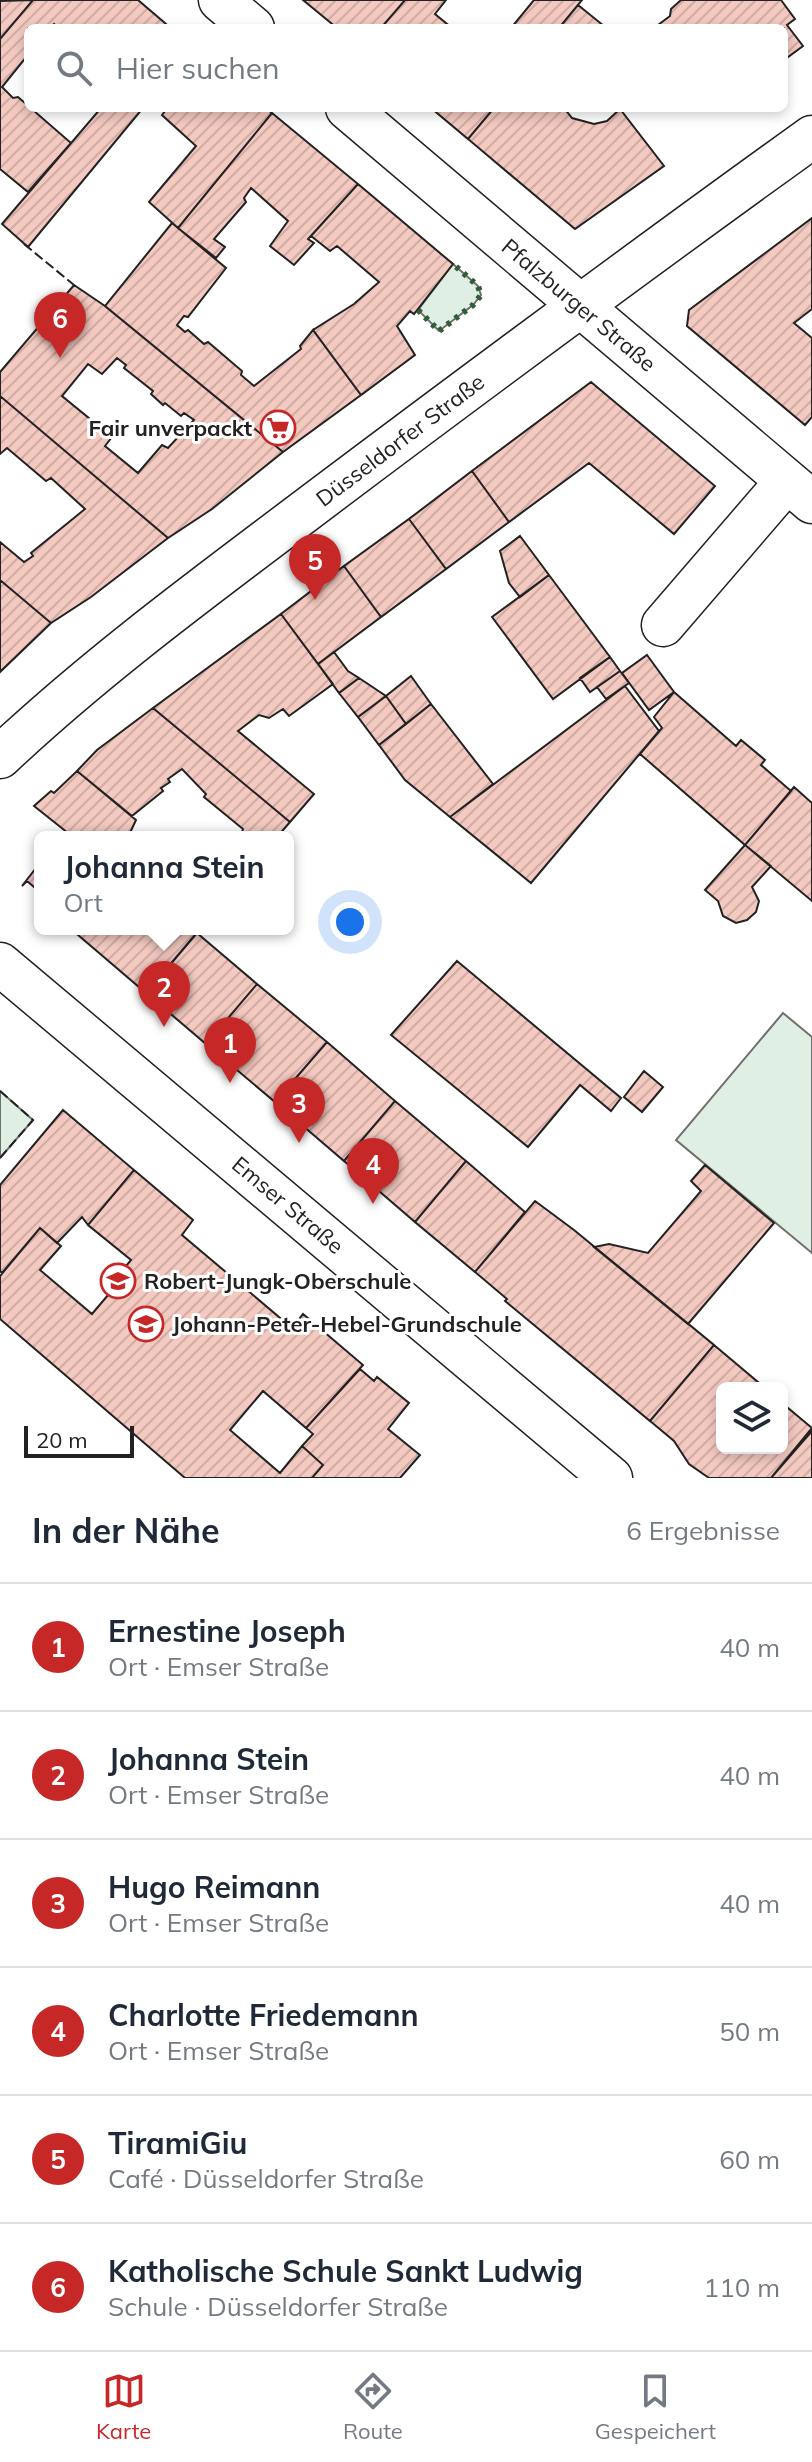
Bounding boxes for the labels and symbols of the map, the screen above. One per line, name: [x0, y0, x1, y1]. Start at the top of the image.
street label: Pfalzburger Straße: [496, 232, 662, 378]
pin: 6: [34, 292, 86, 358]
street label: Düsseldorfer Straße: [310, 368, 490, 512]
supermarket icon: Fair unverpackt: [259, 409, 297, 447]
place label: Fair unverpackt: [89, 414, 252, 442]
pin: 5: [289, 534, 341, 600]
your location: [330, 902, 370, 942]
pin: 2: [138, 961, 190, 1027]
pin: 1: [204, 1017, 256, 1083]
pin: 3: [273, 1077, 325, 1143]
pin: 4: [347, 1138, 399, 1204]
street label: Emser Straße: [226, 1150, 350, 1260]
school or university icon: Robert-Jungk-Oberschule: [99, 1262, 137, 1300]
place label: Robert-Jungk-Oberschule: [144, 1267, 411, 1295]
school or university icon: Johann-Peter-Hebel-Grundschule: [127, 1305, 165, 1343]
place label: Johann-Peter-Hebel-Grundschule: [172, 1310, 522, 1338]
scale bar: [24, 1422, 134, 1458]

